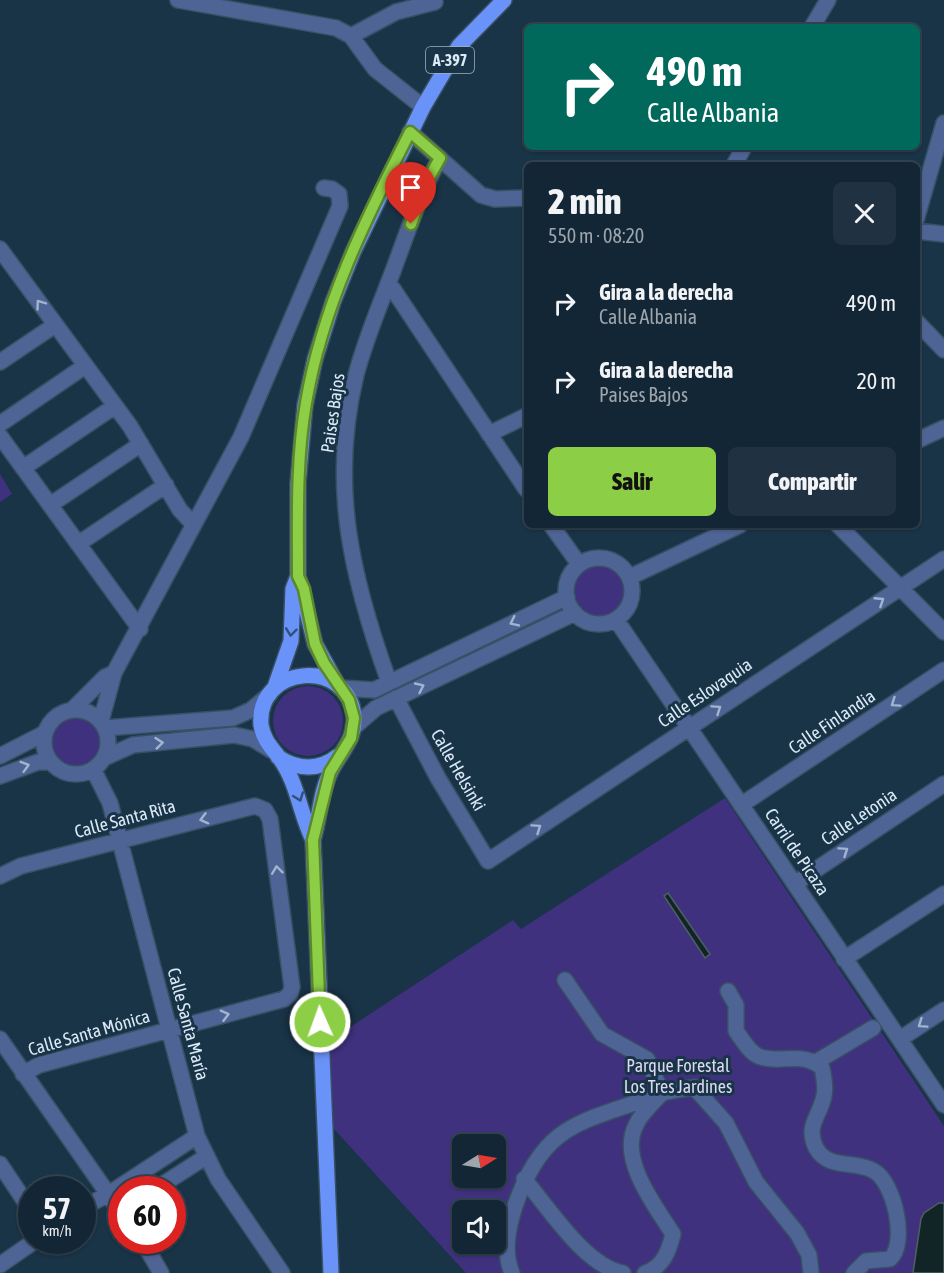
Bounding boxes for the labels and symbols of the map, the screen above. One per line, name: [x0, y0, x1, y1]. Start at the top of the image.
road number: A-397: [426, 47, 474, 73]
pin: [385, 162, 436, 224]
one-way arrow: [36, 299, 47, 310]
street label: Paises Bajos: [317, 372, 348, 454]
one-way arrow: [873, 597, 884, 608]
one-way arrow: [510, 615, 521, 627]
one-way arrow: [286, 628, 298, 637]
street label: Calle Eslovaquia: [654, 653, 756, 732]
one-way arrow: [414, 682, 425, 694]
street label: Calle Finlandia: [785, 685, 879, 758]
one-way arrow: [891, 696, 902, 707]
one-way arrow: [711, 704, 721, 716]
street label: Calle Helsinki: [427, 725, 490, 814]
one-way arrow: [155, 737, 164, 750]
one-way arrow: [19, 761, 30, 773]
street label: Calle Letonia: [817, 784, 900, 849]
one-way arrow: [291, 791, 304, 802]
street label: Calle Santa Rita: [72, 795, 178, 842]
street label: Carril de Picaza: [761, 804, 834, 899]
one-way arrow: [199, 812, 210, 824]
one-way arrow: [531, 824, 541, 836]
one-way arrow: [837, 847, 848, 858]
one-way arrow: [271, 865, 283, 874]
street label: Calle Santa María: [163, 965, 214, 1082]
position arrow: [288, 990, 352, 1054]
street label: Calle Santa Mónica: [26, 1005, 152, 1060]
one-way arrow: [220, 1010, 230, 1022]
one-way arrow: [918, 1017, 928, 1029]
park label: Parque Forestal Los Tres Jardines: [624, 1055, 732, 1097]
north arrow: [452, 1134, 506, 1188]
speed limit sign: 60: [108, 1176, 186, 1254]

